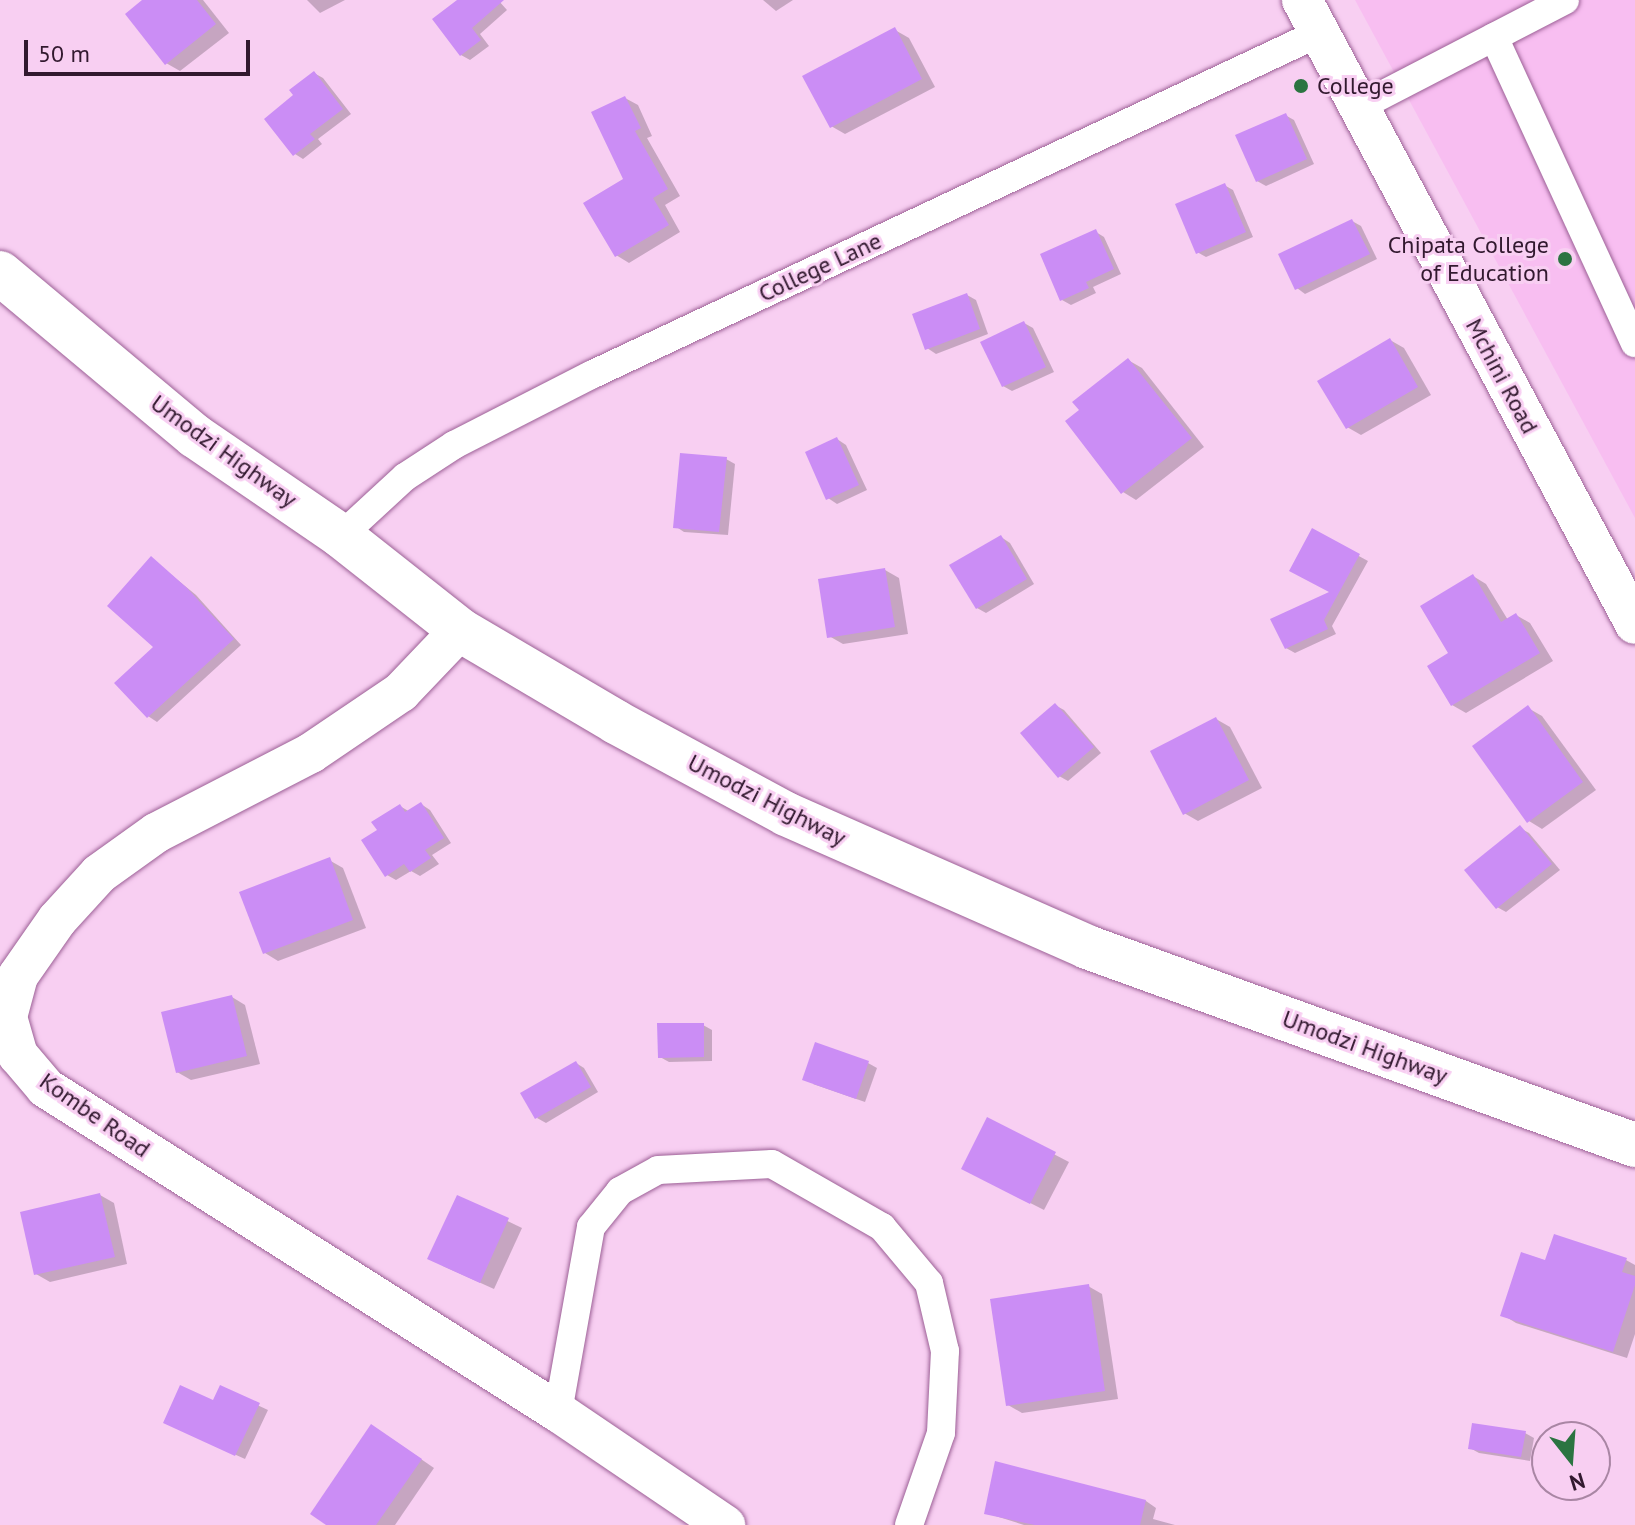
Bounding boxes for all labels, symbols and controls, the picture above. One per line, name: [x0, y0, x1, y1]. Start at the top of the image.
scale bar: [28, 24, 254, 74]
text: 50 m: [38, 38, 90, 69]
place label: College: [1317, 72, 1394, 100]
marker: College: [1292, 77, 1310, 95]
street label: College Lane: [754, 226, 886, 308]
place label: Chipata College of Education: [1388, 231, 1549, 287]
marker: Chipata College of Education: [1556, 250, 1574, 268]
street label: Mchini Road: [1460, 314, 1544, 438]
street label: Umodzi Highway: [145, 388, 303, 514]
street label: Umodzi Highway: [683, 748, 851, 852]
street label: Umodzi Highway: [1278, 1004, 1452, 1090]
street label: Kombe Road: [34, 1066, 156, 1164]
north arrow: [1531, 1421, 1611, 1501]
text: N: [1566, 1467, 1588, 1498]

